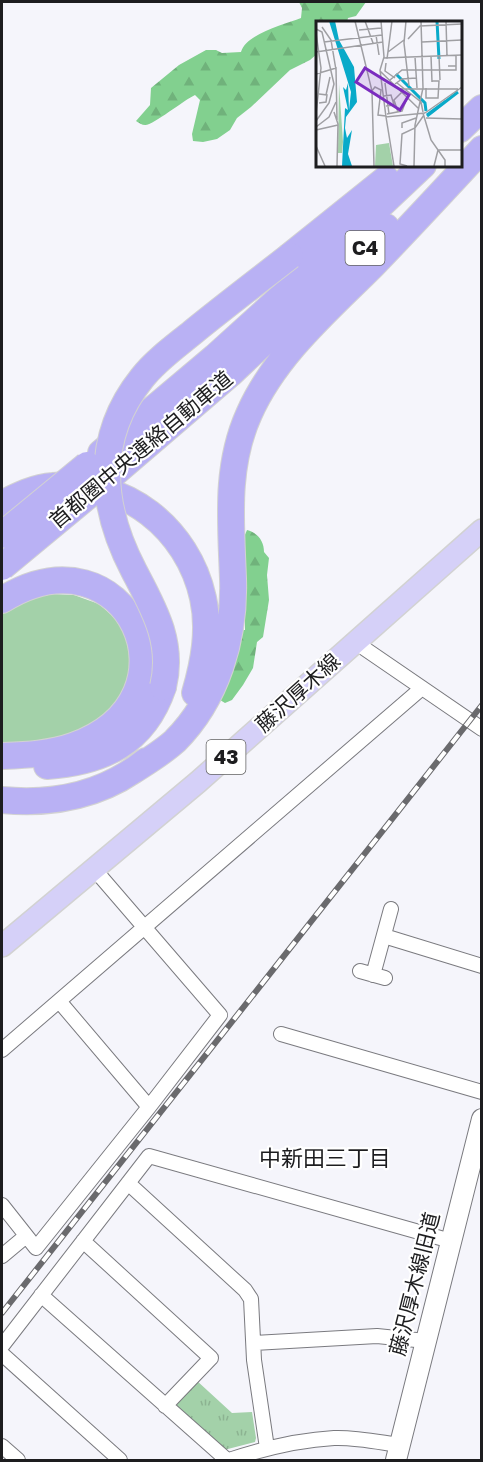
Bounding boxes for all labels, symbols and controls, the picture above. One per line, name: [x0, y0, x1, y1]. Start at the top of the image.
inset map: [316, 21, 462, 166]
road number: C4: [346, 231, 385, 265]
street label: 首都圏中央連絡自動車道: [44, 365, 237, 533]
street label: 藤沢厚木線: [250, 647, 345, 737]
road number: 43: [206, 740, 246, 774]
district label: 中新田三丁目: [259, 1144, 391, 1171]
street label: 藤沢厚木線旧道: [384, 1209, 444, 1358]

